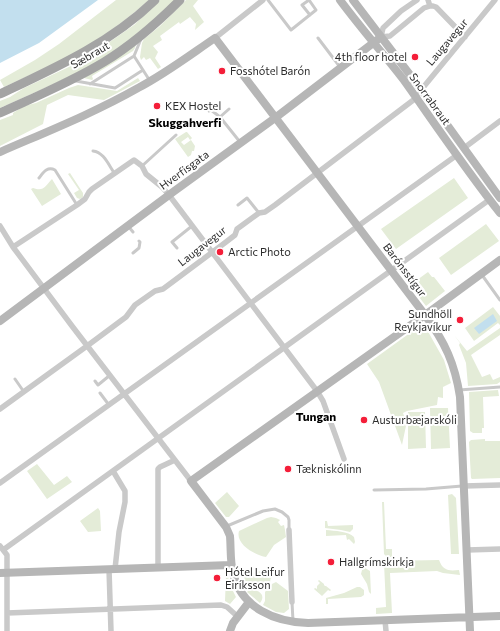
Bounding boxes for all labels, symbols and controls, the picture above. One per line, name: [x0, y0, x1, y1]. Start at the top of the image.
street label: Laugavegur: [423, 15, 470, 68]
street label: Sæbraut: [68, 38, 112, 71]
place label: 4th floor hotel: [335, 50, 407, 63]
marker: 4th floor hotel: [410, 52, 420, 62]
place label: Fosshótel Barón: [230, 64, 310, 77]
marker: Fosshótel Barón: [217, 66, 227, 76]
street label: Snorrabraut: [407, 70, 454, 128]
place label: KEX Hostel: [165, 99, 221, 112]
marker: KEX Hostel: [152, 101, 162, 111]
district label: Skuggahverfi: [149, 115, 221, 129]
street label: Hverfisgata: [156, 147, 211, 192]
street label: Laugavegur: [175, 222, 229, 268]
street label: Barónsstígur: [381, 240, 430, 300]
place label: Arctic Photo: [228, 245, 291, 258]
marker: Arctic Photo: [215, 247, 225, 257]
place label: Sundhöll Reykjavíkur: [394, 307, 453, 333]
marker: Sundhöll Reykjavíkur: [455, 315, 465, 325]
district label: Tungan: [296, 409, 336, 423]
place label: Austurbæjarskóli: [372, 413, 457, 426]
marker: Austurbæjarskóli: [359, 415, 369, 425]
place label: Tækniskólinn: [296, 462, 362, 475]
marker: Tækniskólinn: [283, 464, 293, 474]
place label: Hallgrímskirkja: [339, 555, 414, 568]
marker: Hallgrímskirkja: [326, 557, 336, 567]
place label: Hótel Leifur Eiríksson: [225, 565, 285, 591]
marker: Hótel Leifur Eiríksson: [212, 573, 222, 583]

